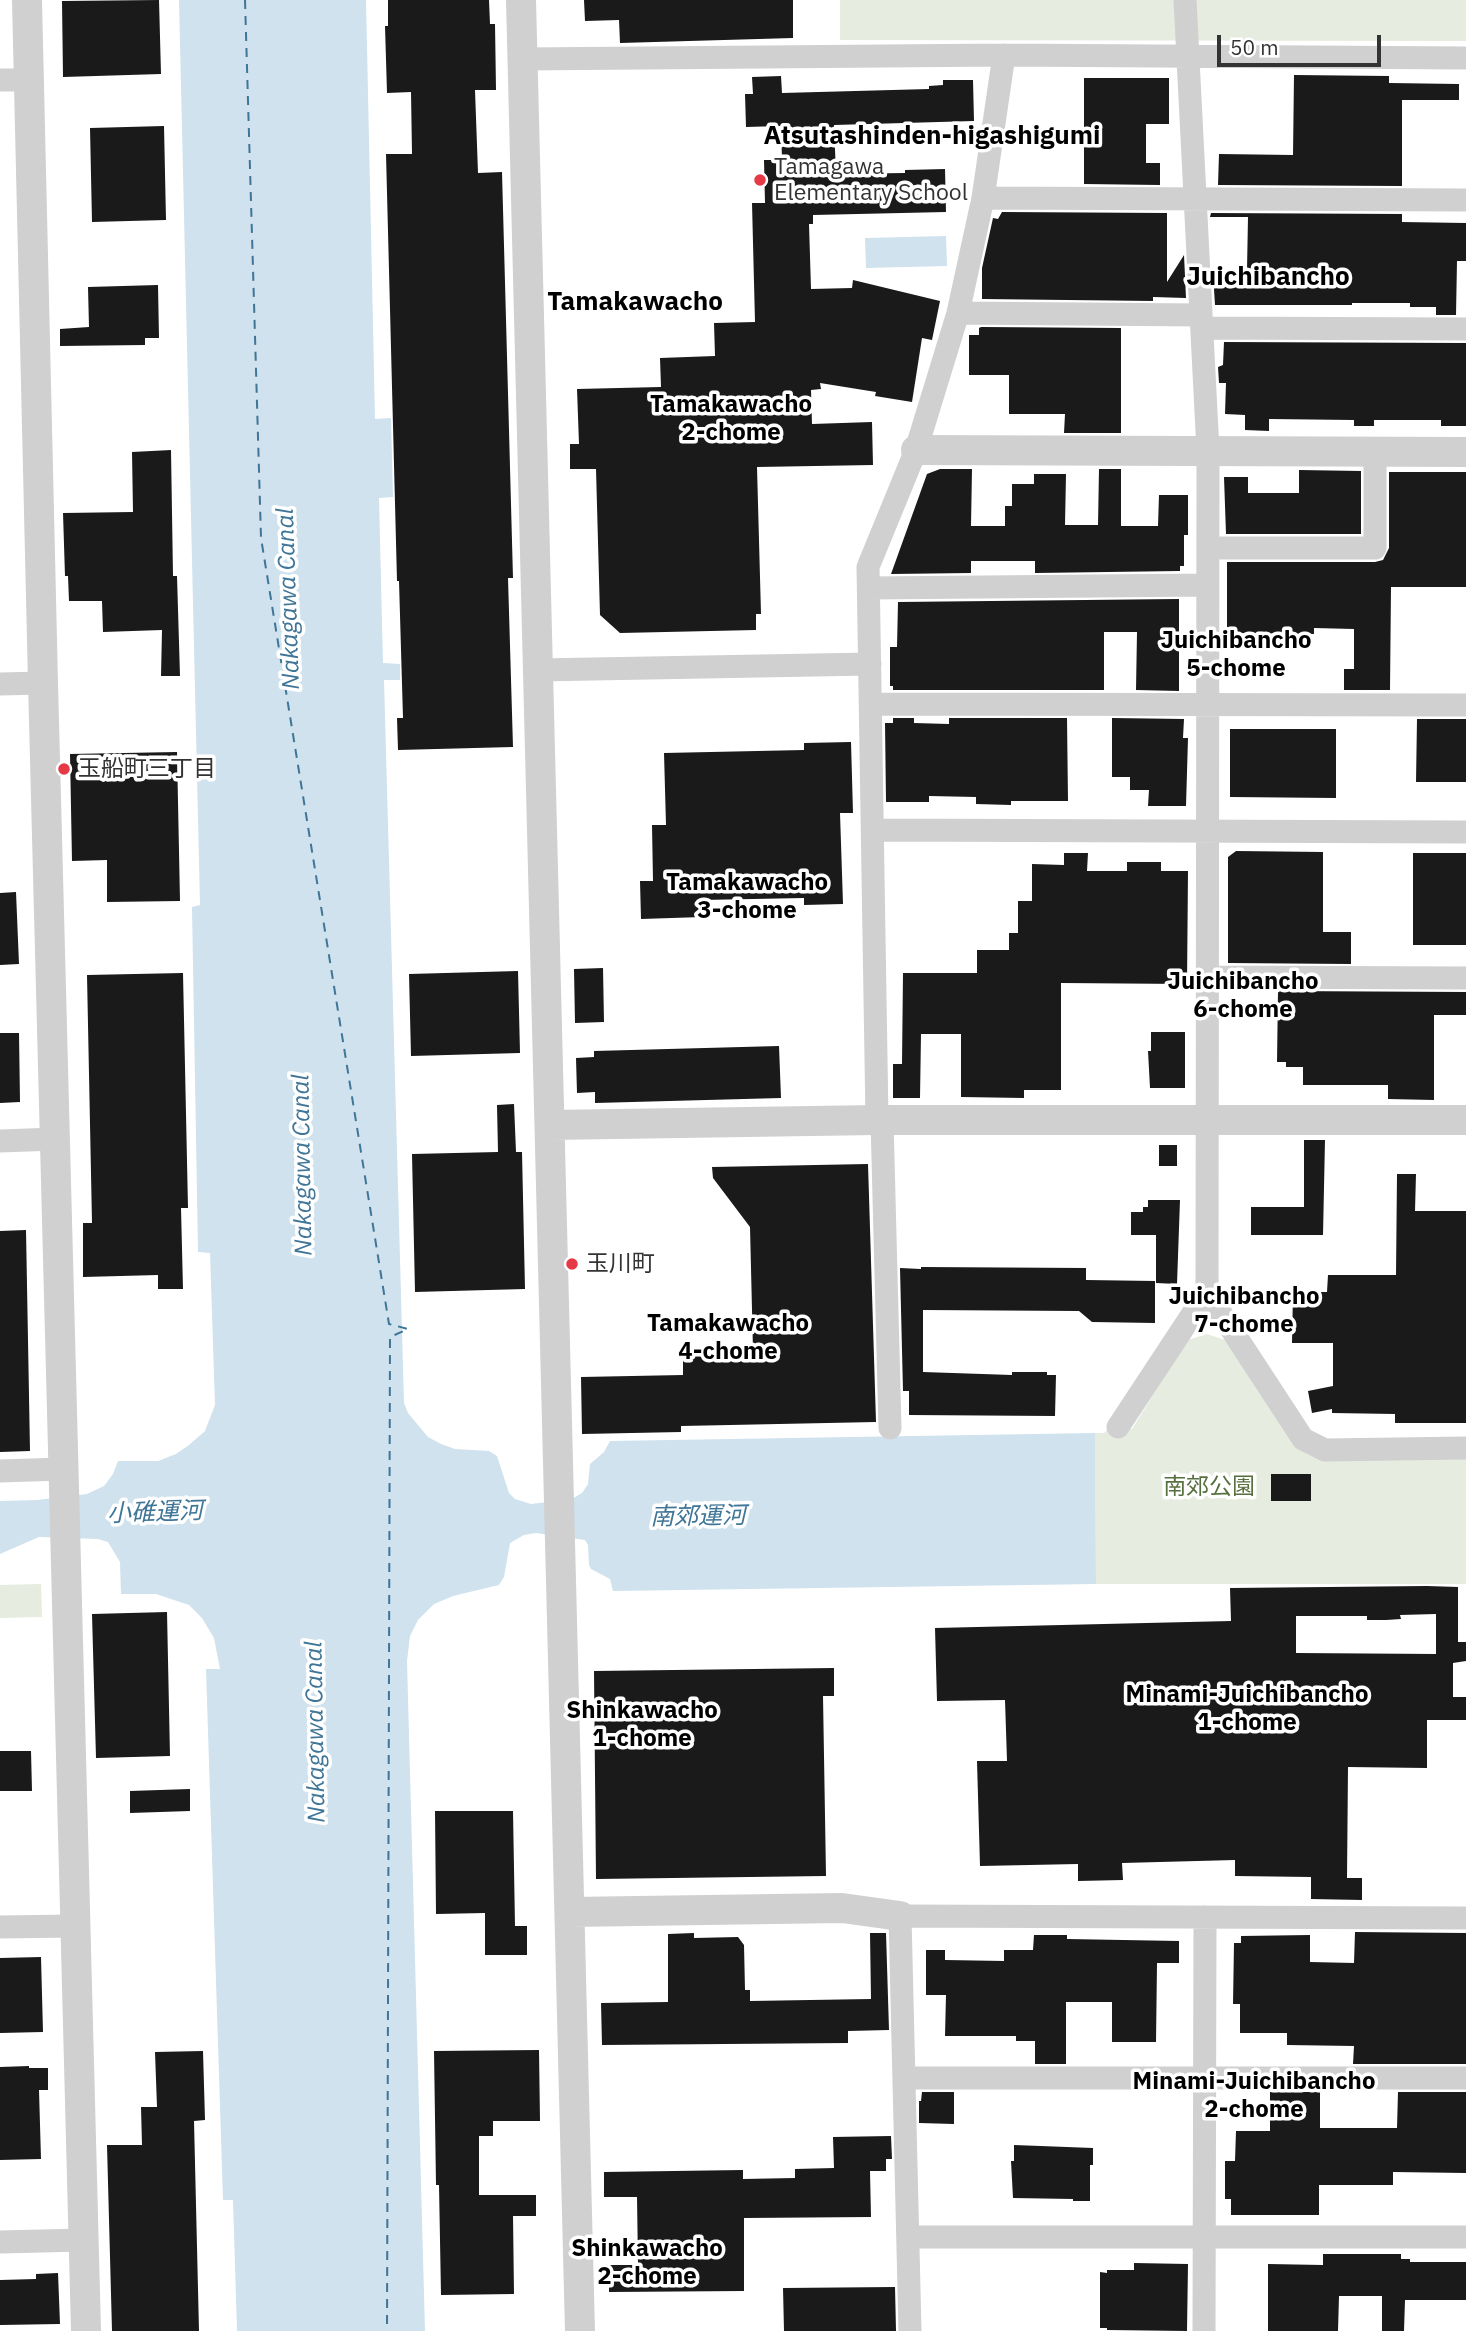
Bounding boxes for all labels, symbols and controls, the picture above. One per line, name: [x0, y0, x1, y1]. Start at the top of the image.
scale bar: [1221, 21, 1386, 65]
text: 50 m: [1230, 33, 1279, 61]
district label: Atsutashinden-higashigumi: [763, 120, 1101, 152]
place label: Tamagawa Elementary School: [774, 153, 968, 207]
marker: Tamagawa Elementary School: [752, 172, 768, 188]
district label: Juichibancho: [1186, 261, 1350, 293]
district label: Tamakawacho: [547, 286, 723, 318]
district label: Tamakawacho 2-chome: [650, 391, 812, 447]
water label: Nakagawa Canal: [271, 508, 307, 690]
district label: Juichibancho 5-chome: [1161, 627, 1311, 683]
place label: 玉船町三丁目: [78, 755, 216, 783]
marker: 玉船町三丁目: [56, 761, 72, 777]
district label: Tamakawacho 3-chome: [666, 869, 828, 925]
district label: Juichibancho 6-chome: [1168, 968, 1318, 1024]
water label: Nakagawa Canal: [287, 1074, 319, 1256]
place label: 玉川町: [586, 1250, 655, 1278]
marker: 玉川町: [564, 1256, 580, 1272]
district label: Juichibancho 7-chome: [1169, 1283, 1319, 1339]
district label: Tamakawacho 4-chome: [647, 1310, 809, 1366]
park label: 南郊公園: [1163, 1473, 1255, 1501]
water label: 小碓運河: [107, 1497, 203, 1529]
water label: 南郊運河: [650, 1502, 746, 1532]
water label: Nakagawa Canal: [300, 1641, 332, 1823]
district label: Minami-Juichibancho 1-chome: [1126, 1681, 1368, 1737]
district label: Shinkawacho 1-chome: [566, 1697, 718, 1753]
district label: Minami-Juichibancho 2-chome: [1133, 2068, 1375, 2124]
district label: Shinkawacho 2-chome: [571, 2235, 723, 2291]

